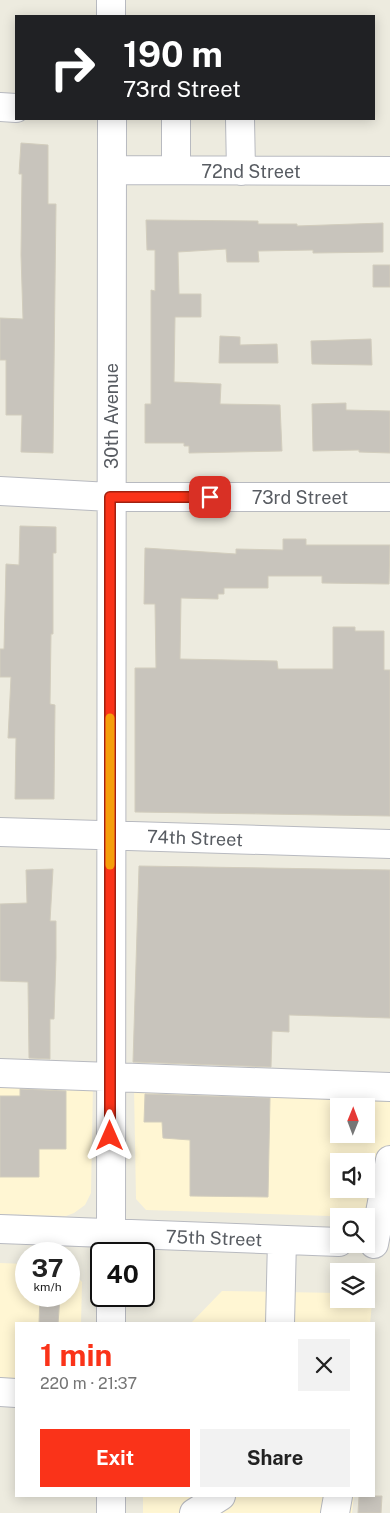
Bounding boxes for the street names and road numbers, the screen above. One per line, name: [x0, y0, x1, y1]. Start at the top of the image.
street label: 72nd Street: [201, 161, 301, 182]
street label: 30th Avenue: [101, 363, 122, 469]
street label: 73rd Street: [252, 487, 348, 508]
street label: 74th Street: [147, 826, 243, 850]
street label: 75th Street: [165, 1226, 263, 1250]

